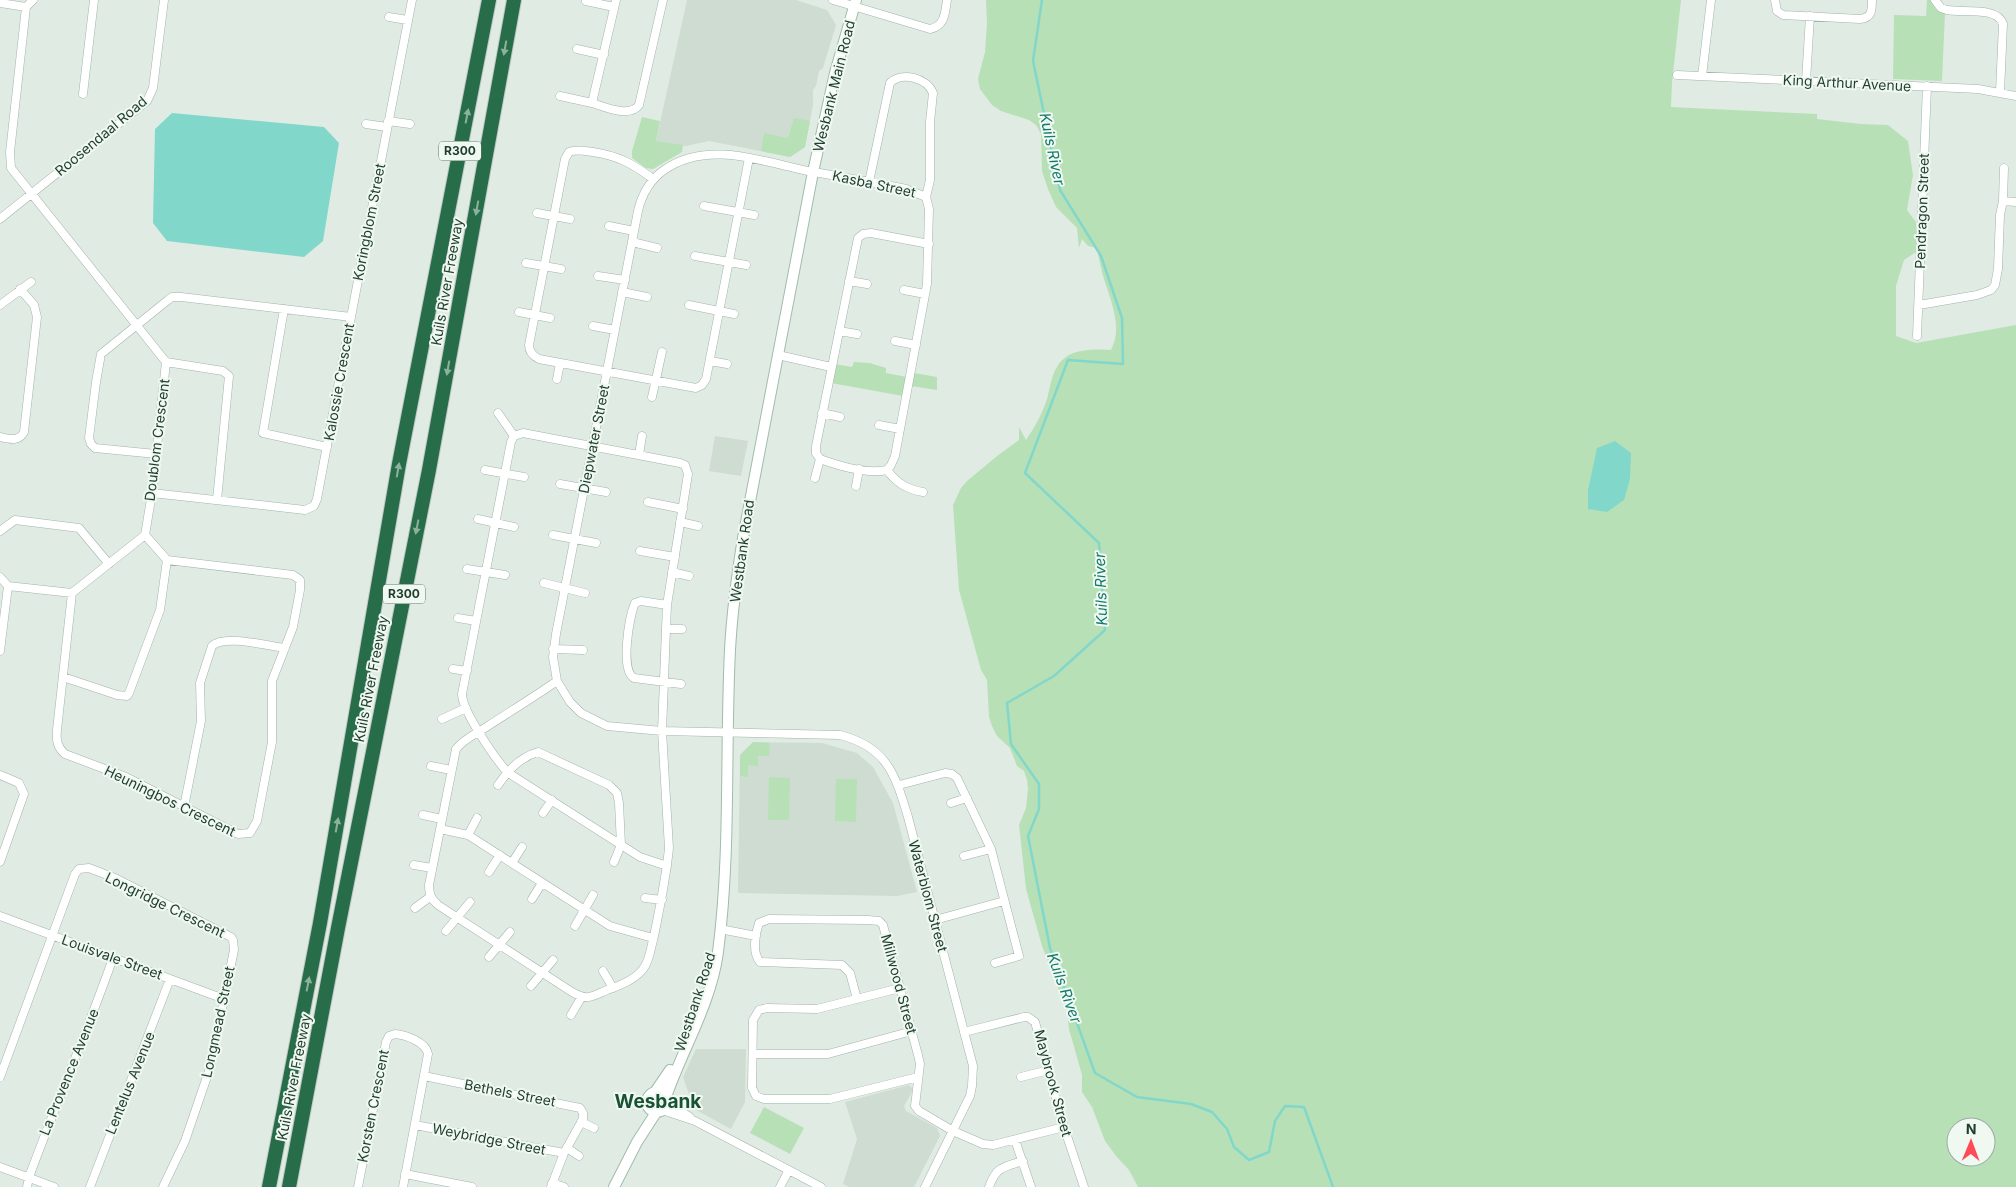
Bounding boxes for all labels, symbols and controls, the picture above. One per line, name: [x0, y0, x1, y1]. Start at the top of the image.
street label: Wesbank Main Road: [809, 18, 858, 153]
one-way arrow: [501, 40, 509, 56]
street label: King Arthur Avenue: [1782, 71, 1912, 94]
street label: Roosendaal Road: [51, 92, 150, 179]
one-way arrow: [463, 108, 471, 124]
water label: Kuils River: [1036, 111, 1070, 187]
road number: R300: [439, 142, 481, 160]
street label: Pendragon Street: [1911, 152, 1932, 269]
street label: Koringblom Street: [349, 161, 388, 282]
street label: Kasba Street: [831, 166, 918, 201]
one-way arrow: [472, 200, 480, 216]
street label: Kuils River Freeway: [427, 217, 466, 347]
street label: Kalossie Crescent: [320, 321, 357, 442]
one-way arrow: [443, 360, 451, 376]
street label: Doublom Crescent: [141, 377, 172, 502]
street label: Diepwater Street: [575, 383, 612, 495]
one-way arrow: [395, 461, 403, 477]
street label: Westbank Road: [726, 499, 757, 603]
one-way arrow: [413, 520, 421, 536]
water label: Kuils River: [1090, 552, 1111, 626]
road number: R300: [383, 584, 425, 604]
street label: Kuils River Freeway: [350, 614, 391, 744]
street label: Heuningbos Crescent: [102, 761, 239, 840]
one-way arrow: [333, 816, 341, 832]
street label: Waterblom Street: [905, 838, 952, 954]
street label: Longridge Crescent: [103, 868, 228, 941]
street label: Louisvale Street: [59, 930, 165, 983]
street label: Millwood Street: [878, 932, 921, 1036]
street label: Westbank Road: [670, 950, 719, 1054]
water label: Kuils River: [1043, 950, 1086, 1026]
street label: Longmead Street: [197, 964, 238, 1079]
one-way arrow: [304, 977, 312, 992]
street label: La Provence Avenue: [35, 1006, 102, 1138]
street label: Kuils River Freeway: [273, 1012, 314, 1142]
street label: Maybrook Street: [1031, 1028, 1076, 1138]
street label: Lentelus Avenue: [101, 1029, 158, 1137]
street label: Korsten Crescent: [353, 1048, 392, 1164]
street label: Bethels Street: [463, 1075, 558, 1110]
district label: Wesbank: [615, 1090, 701, 1113]
north arrow: [1946, 1117, 1996, 1167]
street label: Weybridge Street: [431, 1119, 548, 1158]
text: N: [1966, 1120, 1977, 1137]

